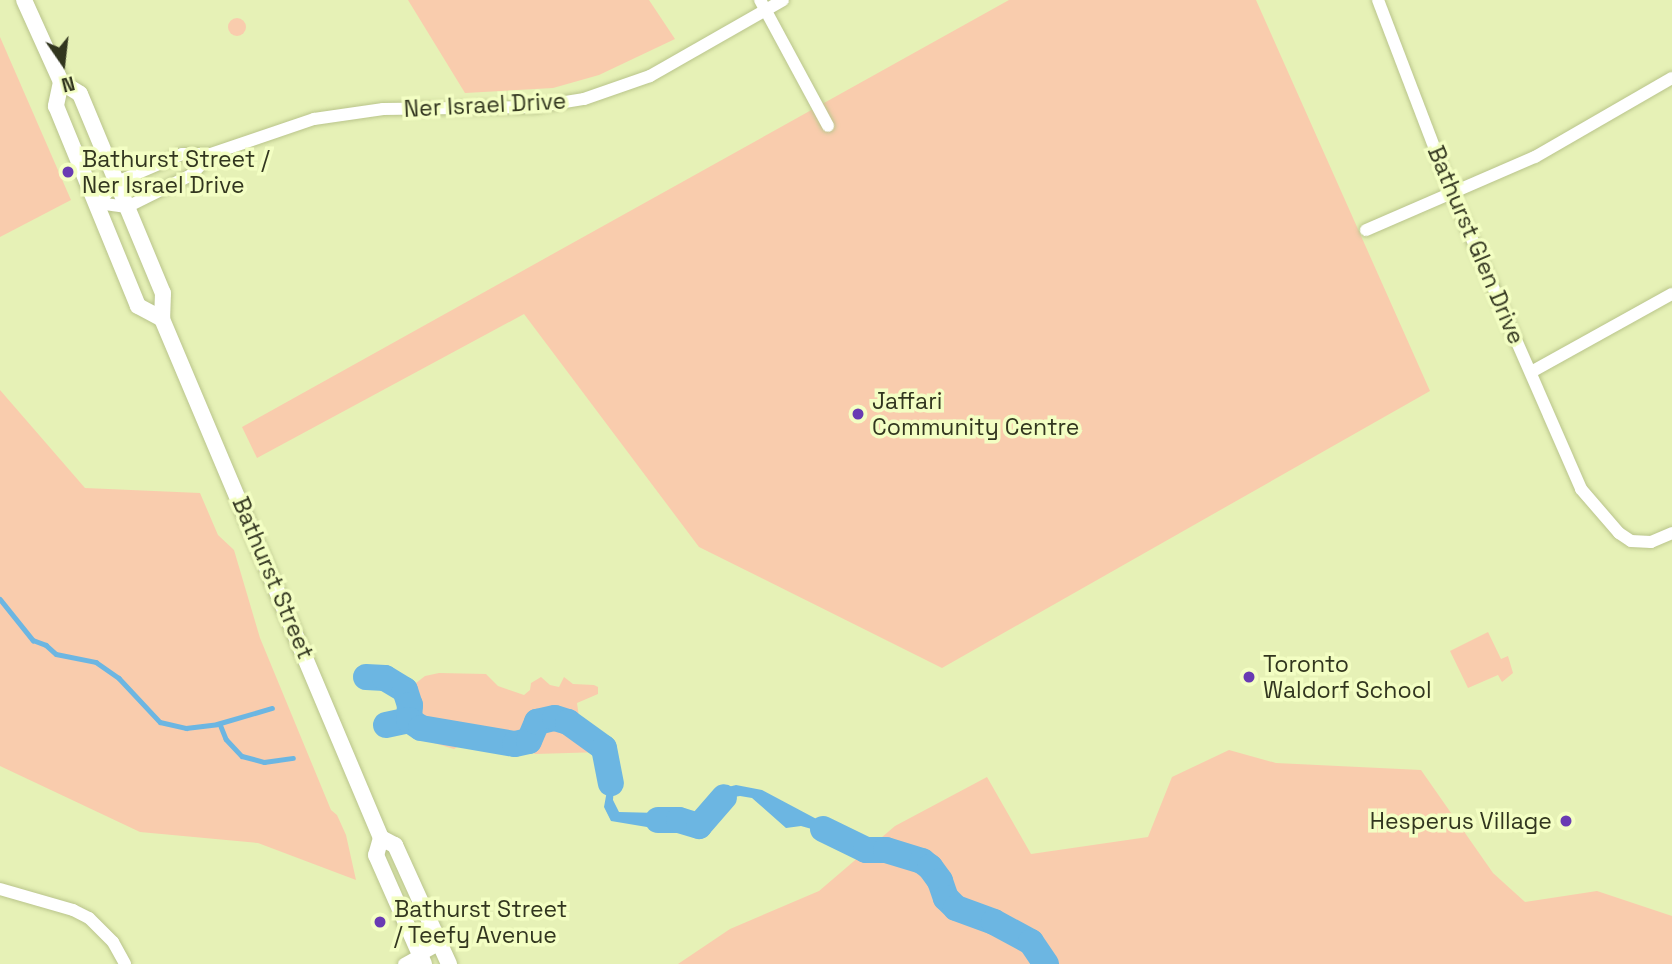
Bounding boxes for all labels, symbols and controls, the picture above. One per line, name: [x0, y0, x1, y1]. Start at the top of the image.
north arrow: [28, 28, 98, 98]
text: N: [59, 70, 77, 98]
street label: Ner Israel Drive: [403, 87, 567, 123]
street label: Bathurst Glen Drive: [1422, 142, 1530, 348]
place label: Bathurst Street / Ner Israel Drive: [82, 145, 270, 199]
marker: Bathurst Street / Ner Israel Drive: [60, 164, 76, 180]
place label: Jaffari Community Centre: [872, 387, 1079, 441]
marker: Jaffari Community Centre: [850, 406, 866, 422]
street label: Bathurst Street: [226, 493, 320, 663]
place label: Toronto Waldorf School: [1263, 650, 1432, 704]
marker: Toronto Waldorf School: [1241, 669, 1257, 685]
place label: Hesperus Village: [1370, 807, 1552, 835]
marker: Hesperus Village: [1558, 813, 1574, 829]
place label: Bathurst Street / Teefy Avenue: [394, 895, 567, 949]
marker: Bathurst Street / Teefy Avenue: [372, 914, 388, 930]

